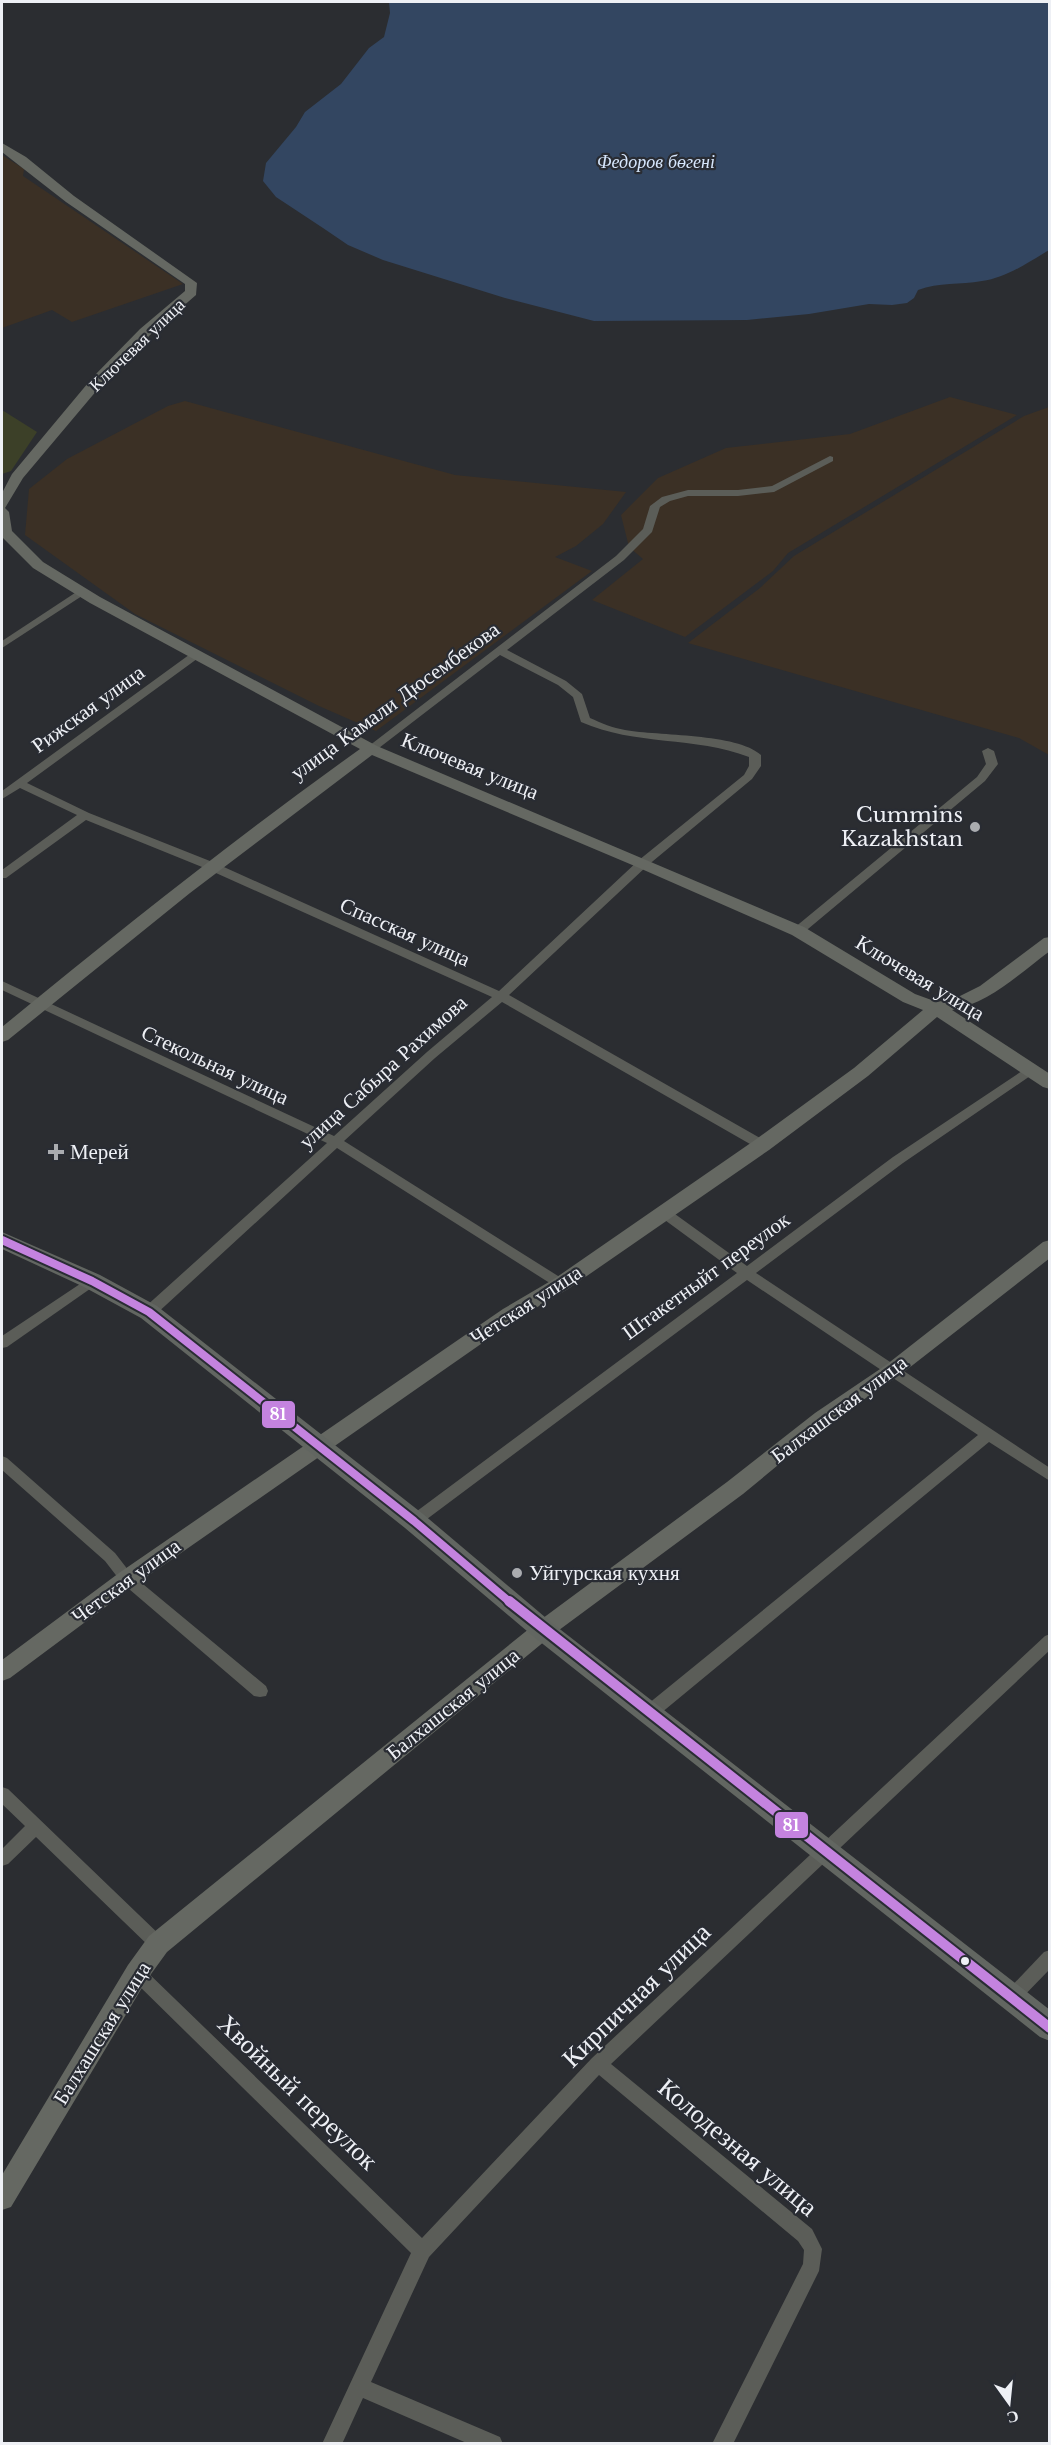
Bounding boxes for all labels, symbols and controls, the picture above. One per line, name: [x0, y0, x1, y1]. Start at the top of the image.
water label: Федоров бөгені: [597, 151, 715, 173]
street label: Ключевая улица: [84, 294, 190, 396]
street label: улица Камали Дюсембекова: [285, 616, 505, 786]
street label: Рижская улица: [27, 659, 150, 759]
street label: Ключевая улица: [398, 727, 543, 806]
place label: Cummins Kazakhstan: [841, 802, 963, 852]
marker: Cummins Kazakhstan: [968, 820, 982, 834]
street label: Спасская улица: [336, 892, 475, 973]
street label: Ключевая улица: [851, 929, 990, 1027]
street label: улица Сабыра Рахимова: [294, 989, 473, 1154]
street label: Стекольная улица: [137, 1019, 293, 1111]
place label: Мерей: [70, 1139, 129, 1165]
marker: Мерей: [47, 1143, 65, 1161]
street label: Штакетныйт переулок: [617, 1206, 795, 1345]
street label: Четская улица: [465, 1259, 588, 1351]
street label: Балхашская улица: [766, 1349, 913, 1469]
line badge: 81: [261, 1400, 296, 1429]
text: 81: [269, 1404, 287, 1424]
street label: Четская улица: [66, 1532, 186, 1629]
place label: Уйгурская кухня: [529, 1560, 680, 1586]
marker: Уйгурская кухня: [510, 1566, 524, 1580]
street label: Балхашская улица: [381, 1642, 525, 1766]
line badge: 81: [774, 1811, 809, 1839]
text: 81: [782, 1815, 800, 1835]
street label: Кирпичная улица: [555, 1916, 717, 2074]
unlabelled marker: [959, 1955, 971, 1967]
street label: Балхашская улица: [48, 1956, 157, 2109]
street label: Хвойный переулок: [211, 2007, 385, 2177]
street label: Колодезная улица: [652, 2071, 825, 2223]
north arrow: [979, 2373, 1039, 2433]
text: С: [1005, 2406, 1021, 2429]

